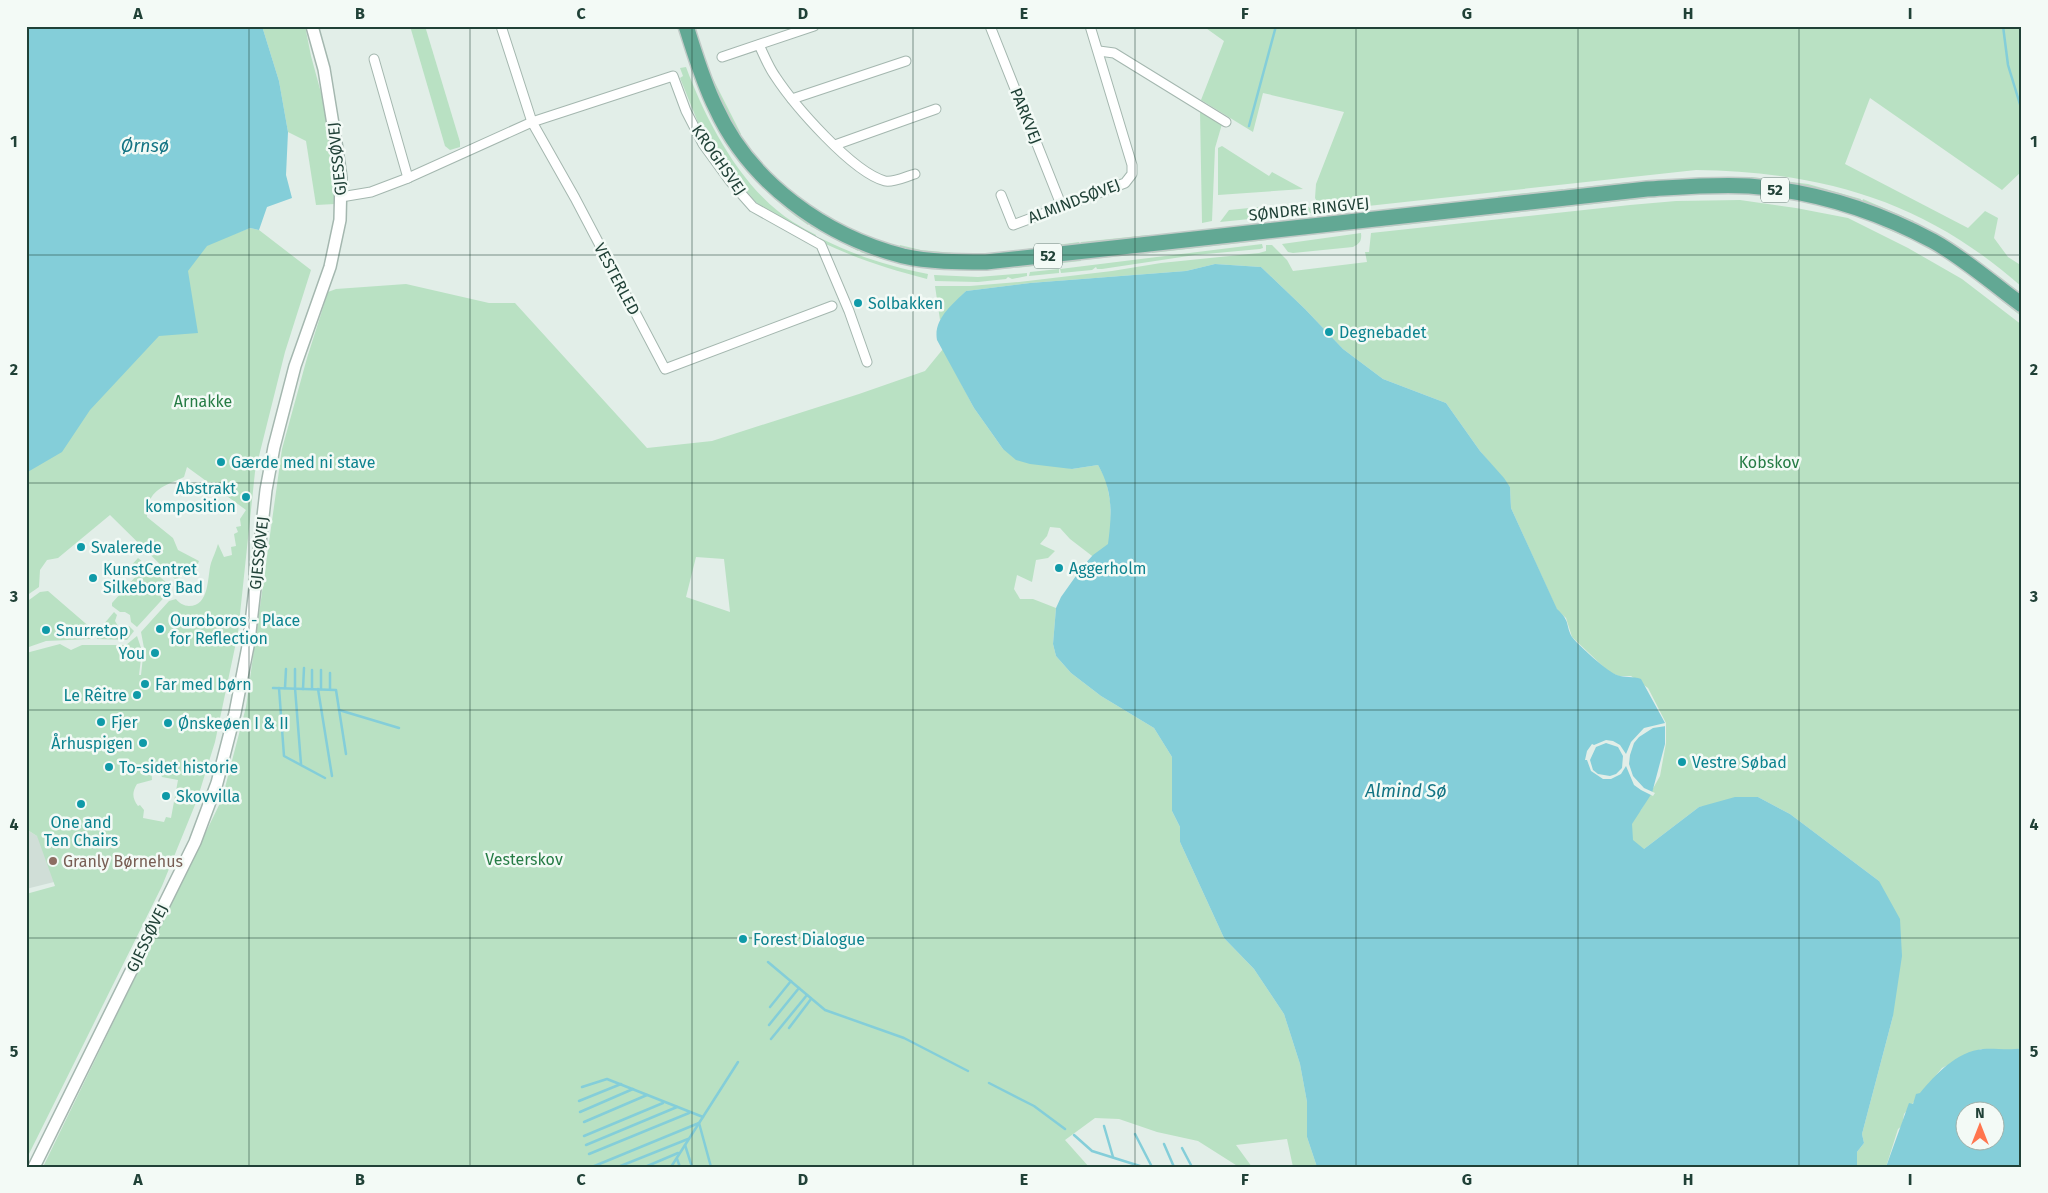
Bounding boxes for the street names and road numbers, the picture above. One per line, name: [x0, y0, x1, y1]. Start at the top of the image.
street label: PARKVEJ: [1006, 85, 1046, 147]
street label: GJESSØVEJ: [324, 121, 350, 197]
street label: KROGHSVEJ: [688, 121, 750, 199]
street label: ALMINDSØVEJ: [1025, 175, 1123, 227]
road number: 52: [1761, 178, 1789, 202]
street label: SØNDRE RINGVEJ: [1248, 193, 1370, 225]
street label: VESTERLED: [590, 240, 644, 318]
road number: 52: [1034, 244, 1062, 268]
street label: GJESSØVEJ: [246, 515, 272, 591]
street label: GJESSØVEJ: [122, 901, 172, 975]

